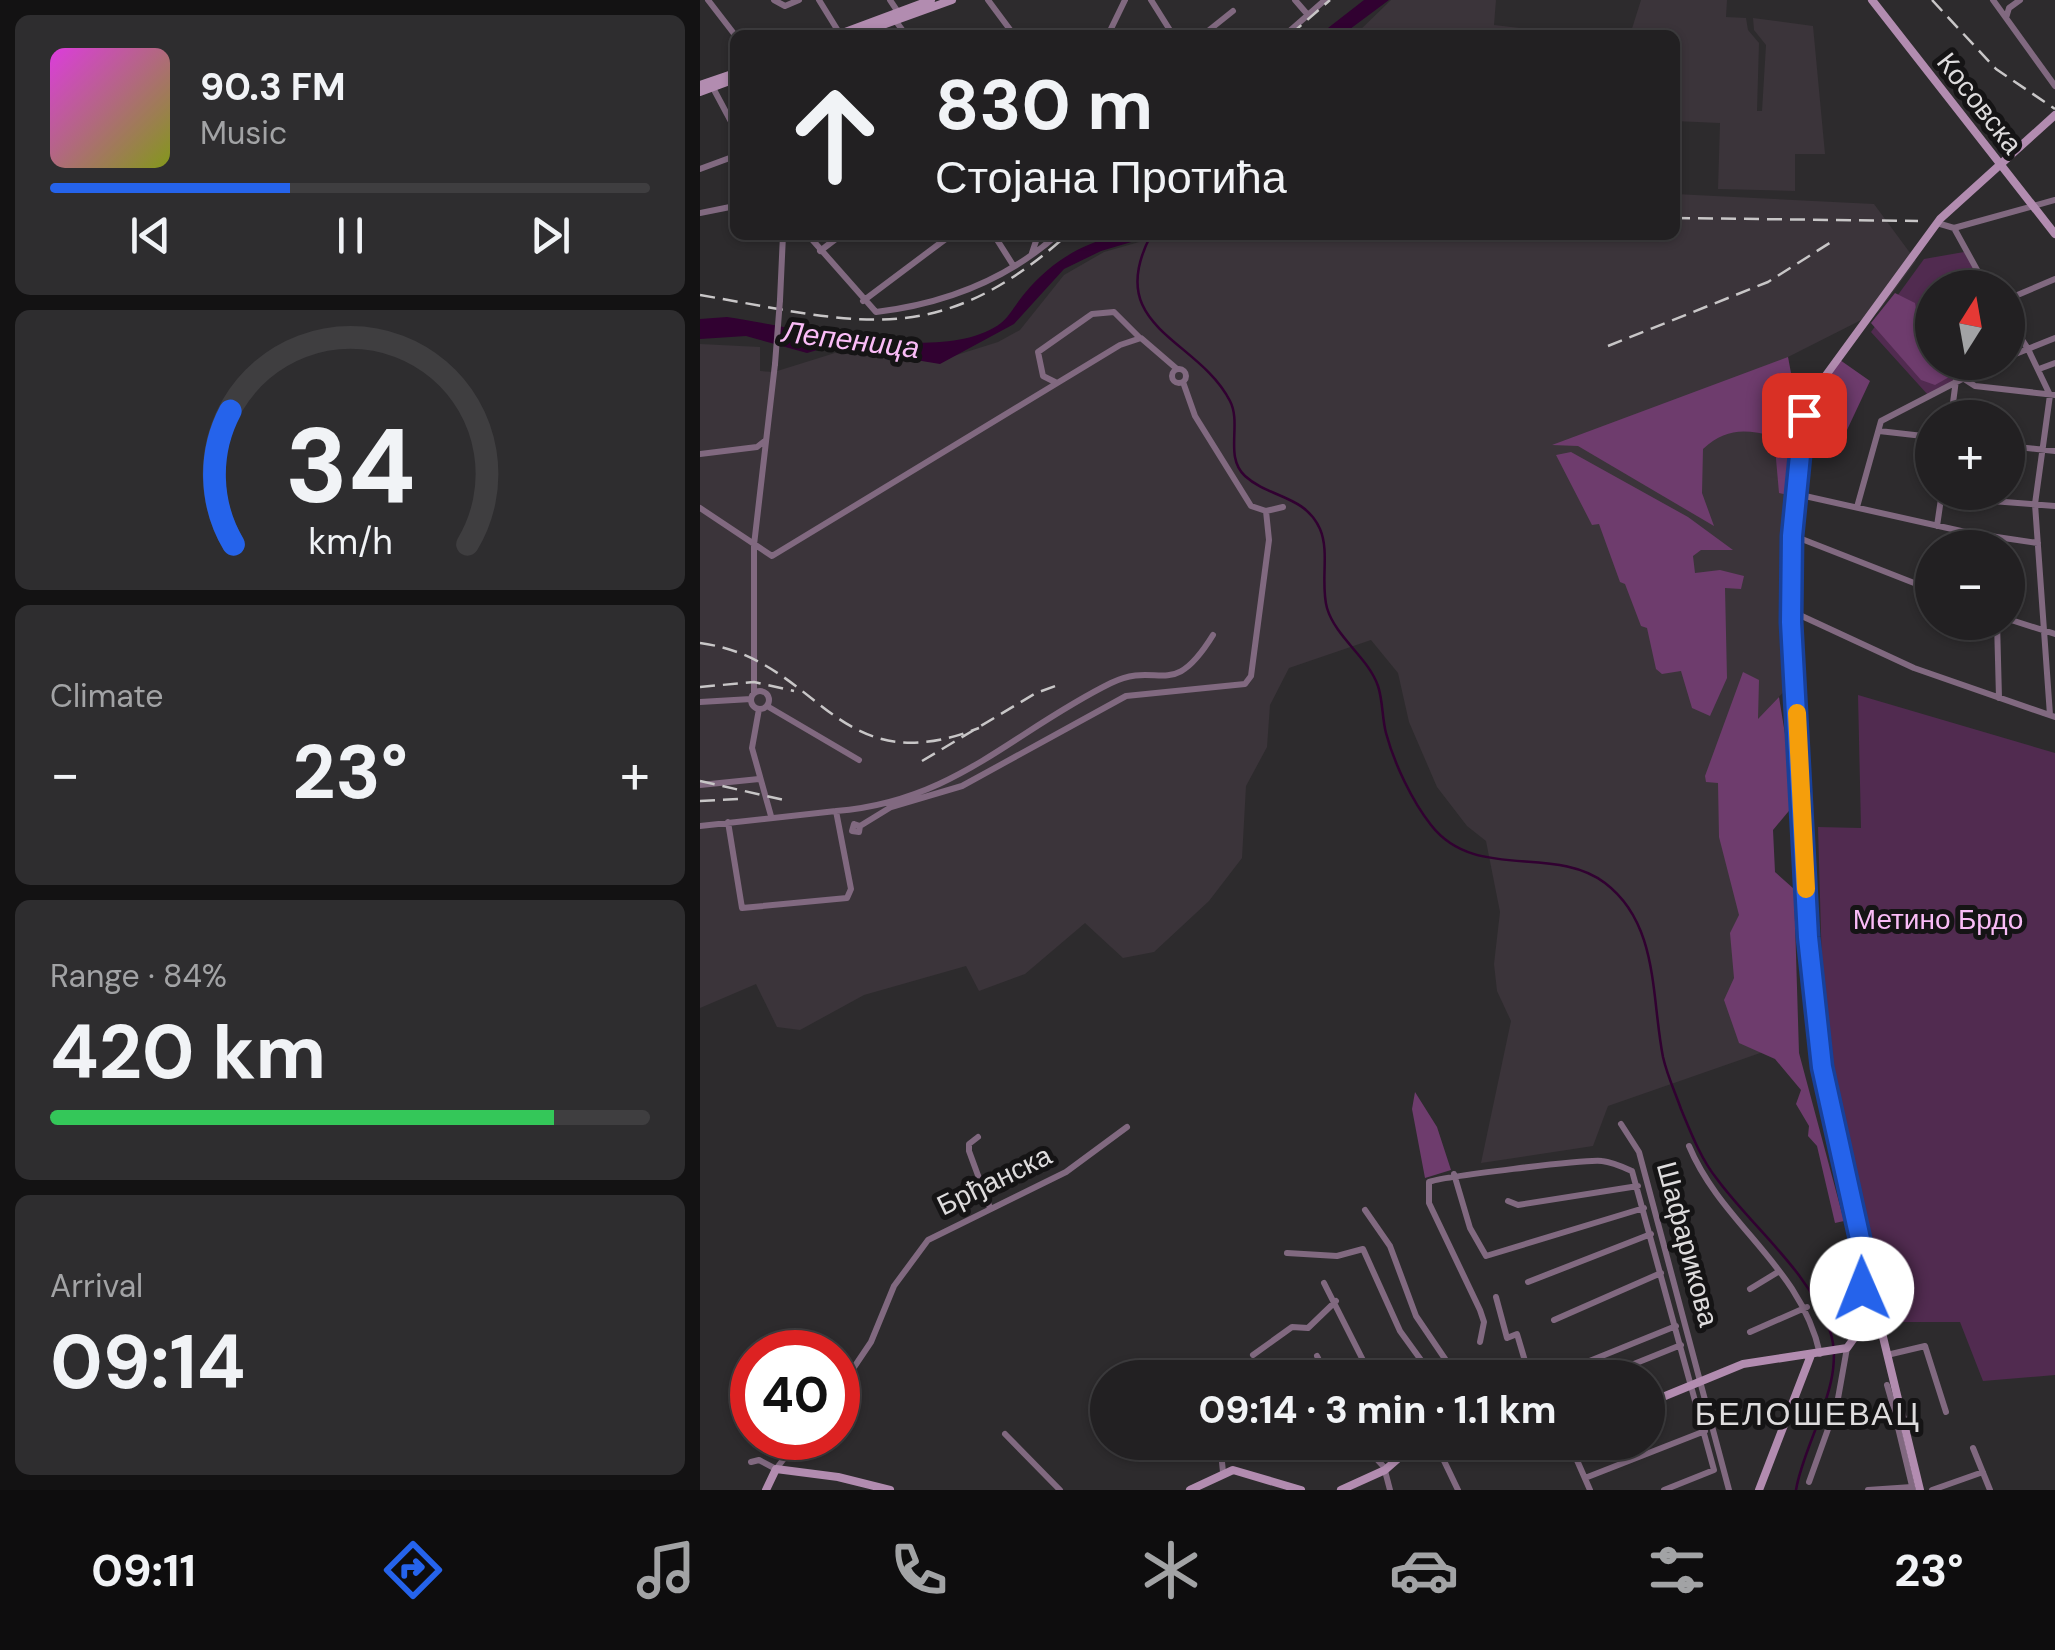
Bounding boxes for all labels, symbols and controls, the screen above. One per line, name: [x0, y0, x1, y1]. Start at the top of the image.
street label: Косовска: [1928, 45, 2031, 162]
text: 830 m: [935, 60, 1153, 151]
text: 90.3 FM: [200, 62, 346, 112]
icon: ahead: [770, 70, 900, 200]
text: Music: [200, 112, 287, 154]
text: Стојана Протића: [935, 148, 1287, 207]
icon: previous: [123, 208, 178, 263]
icon: pause: [323, 208, 378, 263]
icon: next: [523, 208, 578, 263]
north arrow: [1915, 270, 2025, 380]
map controls: [1915, 270, 2025, 640]
water label: Лепеница: [778, 312, 922, 367]
pin: [1762, 373, 1847, 458]
icon: arrive: [1777, 388, 1832, 443]
text: 34: [285, 399, 415, 534]
button: +: [1915, 400, 2025, 510]
text: km/h: [308, 519, 392, 565]
button: −: [1915, 530, 2025, 640]
text: Climate: [50, 675, 164, 717]
text: 23°: [292, 724, 408, 821]
text: −: [50, 738, 80, 810]
text: +: [620, 738, 650, 810]
park label: Метино Брдо: [1853, 901, 2023, 938]
text: Range · 84%: [50, 955, 227, 997]
text: 420 km: [50, 1004, 326, 1101]
street label: Брђанска: [931, 1137, 1058, 1224]
street label: Шафарикова: [1648, 1158, 1727, 1331]
position arrow: [1810, 1237, 1914, 1341]
text: Arrival: [50, 1265, 143, 1307]
text: 09:14: [50, 1314, 246, 1411]
speed limit sign: 40: [730, 1330, 860, 1460]
text: 09:14 · 3 min · 1.1 km: [1198, 1385, 1557, 1435]
district label: БЕЛОШЕВАЦ: [1695, 1393, 1921, 1435]
icon: directions: [378, 1535, 448, 1605]
icon: music: [631, 1535, 701, 1605]
icon: phone: [884, 1535, 954, 1605]
icon: climate: [1136, 1535, 1206, 1605]
icon: car: [1389, 1535, 1459, 1605]
icon: filters: [1642, 1535, 1712, 1605]
text: 09:11: [91, 1541, 196, 1600]
text: 23°: [1894, 1541, 1964, 1600]

